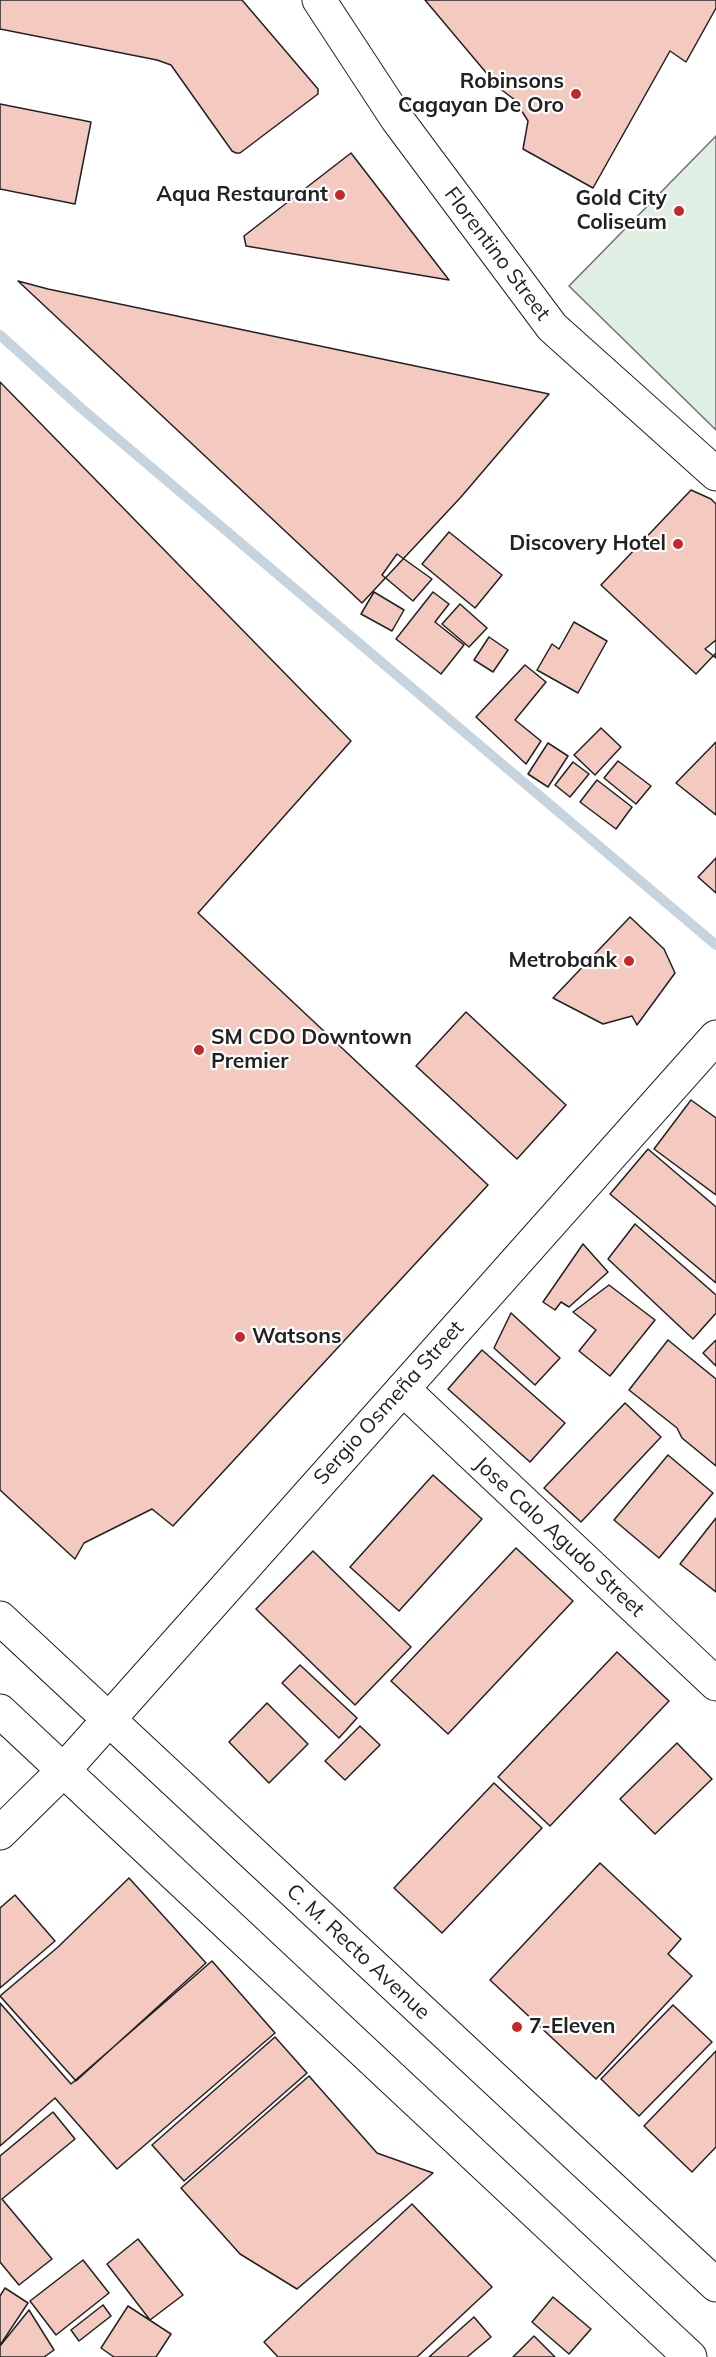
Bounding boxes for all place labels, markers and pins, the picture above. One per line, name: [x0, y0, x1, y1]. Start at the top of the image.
place label: Robinsons Cagayan De Oro: [398, 69, 564, 119]
marker: Robinsons Cagayan De Oro: [569, 87, 583, 101]
place label: Aqua Restaurant: [156, 182, 328, 208]
place label: Gold City Coliseum: [575, 186, 667, 236]
marker: Aqua Restaurant: [333, 188, 347, 202]
marker: Gold City Coliseum: [672, 204, 686, 218]
place label: Discovery Hotel: [509, 531, 666, 557]
marker: Discovery Hotel: [671, 537, 685, 551]
place label: Metrobank: [508, 948, 617, 974]
marker: Metrobank: [622, 954, 636, 968]
place label: SM CDO Downtown Premier: [211, 1025, 412, 1075]
marker: SM CDO Downtown Premier: [192, 1043, 206, 1057]
place label: Watsons: [252, 1324, 341, 1350]
marker: Watsons: [233, 1330, 247, 1344]
place label: 7-Eleven: [529, 2014, 615, 2040]
marker: 7-Eleven: [510, 2020, 524, 2034]

